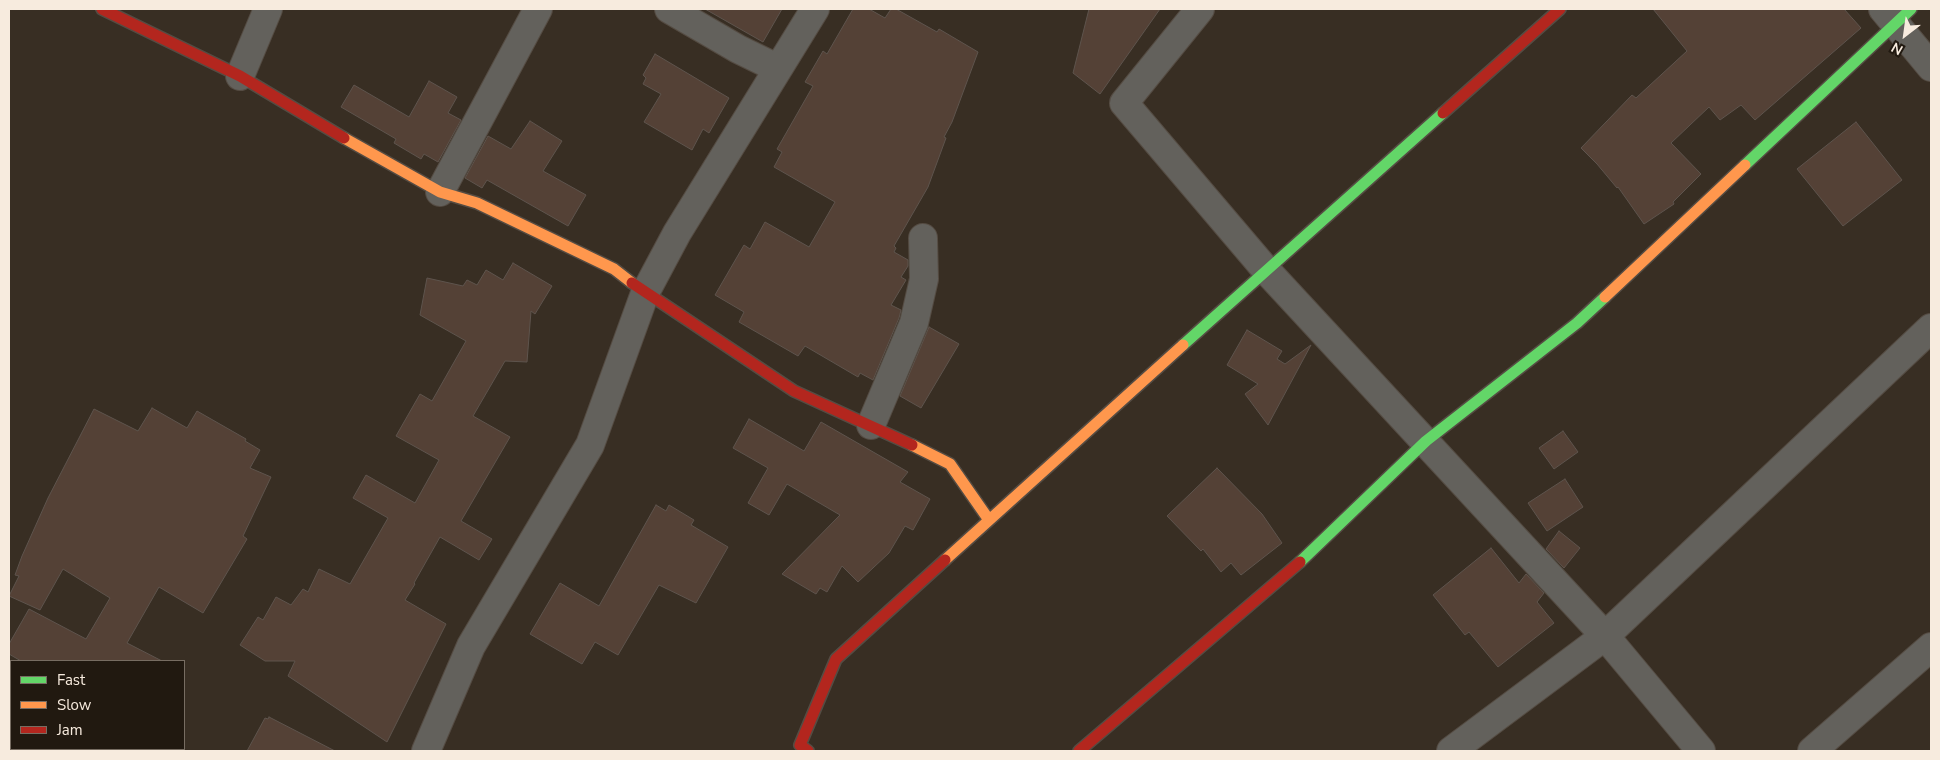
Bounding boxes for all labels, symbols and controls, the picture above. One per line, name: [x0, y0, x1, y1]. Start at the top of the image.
north arrow: [1880, 10, 1930, 60]
text: N: [1888, 38, 1907, 59]
legend: [10, 660, 185, 750]
text: Fast: [57, 670, 85, 690]
text: Slow: [57, 695, 91, 715]
text: Jam: [57, 720, 83, 740]

